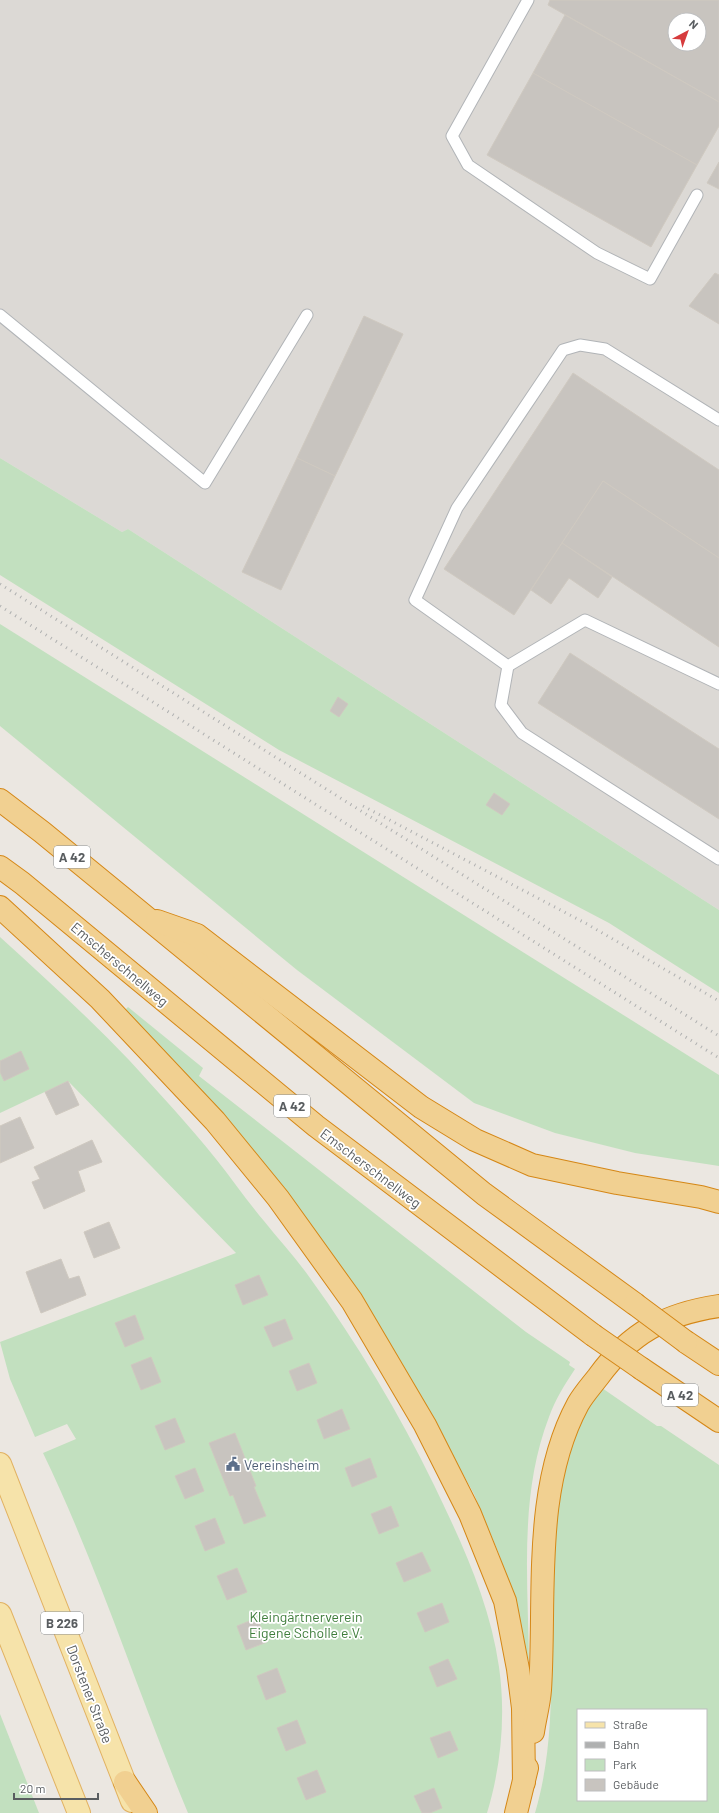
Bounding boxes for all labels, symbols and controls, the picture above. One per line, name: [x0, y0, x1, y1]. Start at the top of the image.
north arrow: [667, 12, 707, 52]
text: N: [687, 17, 701, 31]
road number: A 42: [54, 846, 90, 868]
street label: Emscherschnellweg: [68, 918, 172, 1010]
road number: A 42: [274, 1095, 310, 1117]
street label: Emscherschnellweg: [317, 1125, 425, 1211]
road number: A 42: [662, 1384, 698, 1406]
public building icon: Vereinsheim: [225, 1456, 241, 1472]
place label: Vereinsheim: [244, 1456, 319, 1473]
park label: Kleingärtnerverein Eigene Scholle e.V.: [249, 1608, 363, 1641]
road number: B 226: [41, 1612, 83, 1634]
street label: Dorstener Straße: [63, 1642, 117, 1746]
legend: [577, 1709, 707, 1801]
text: Straße: [613, 1717, 648, 1731]
text: Bahn: [613, 1737, 640, 1751]
text: Park: [613, 1757, 637, 1771]
scale bar: [14, 1775, 98, 1801]
text: Gebäude: [613, 1777, 659, 1791]
text: 20 m: [20, 1781, 46, 1795]

